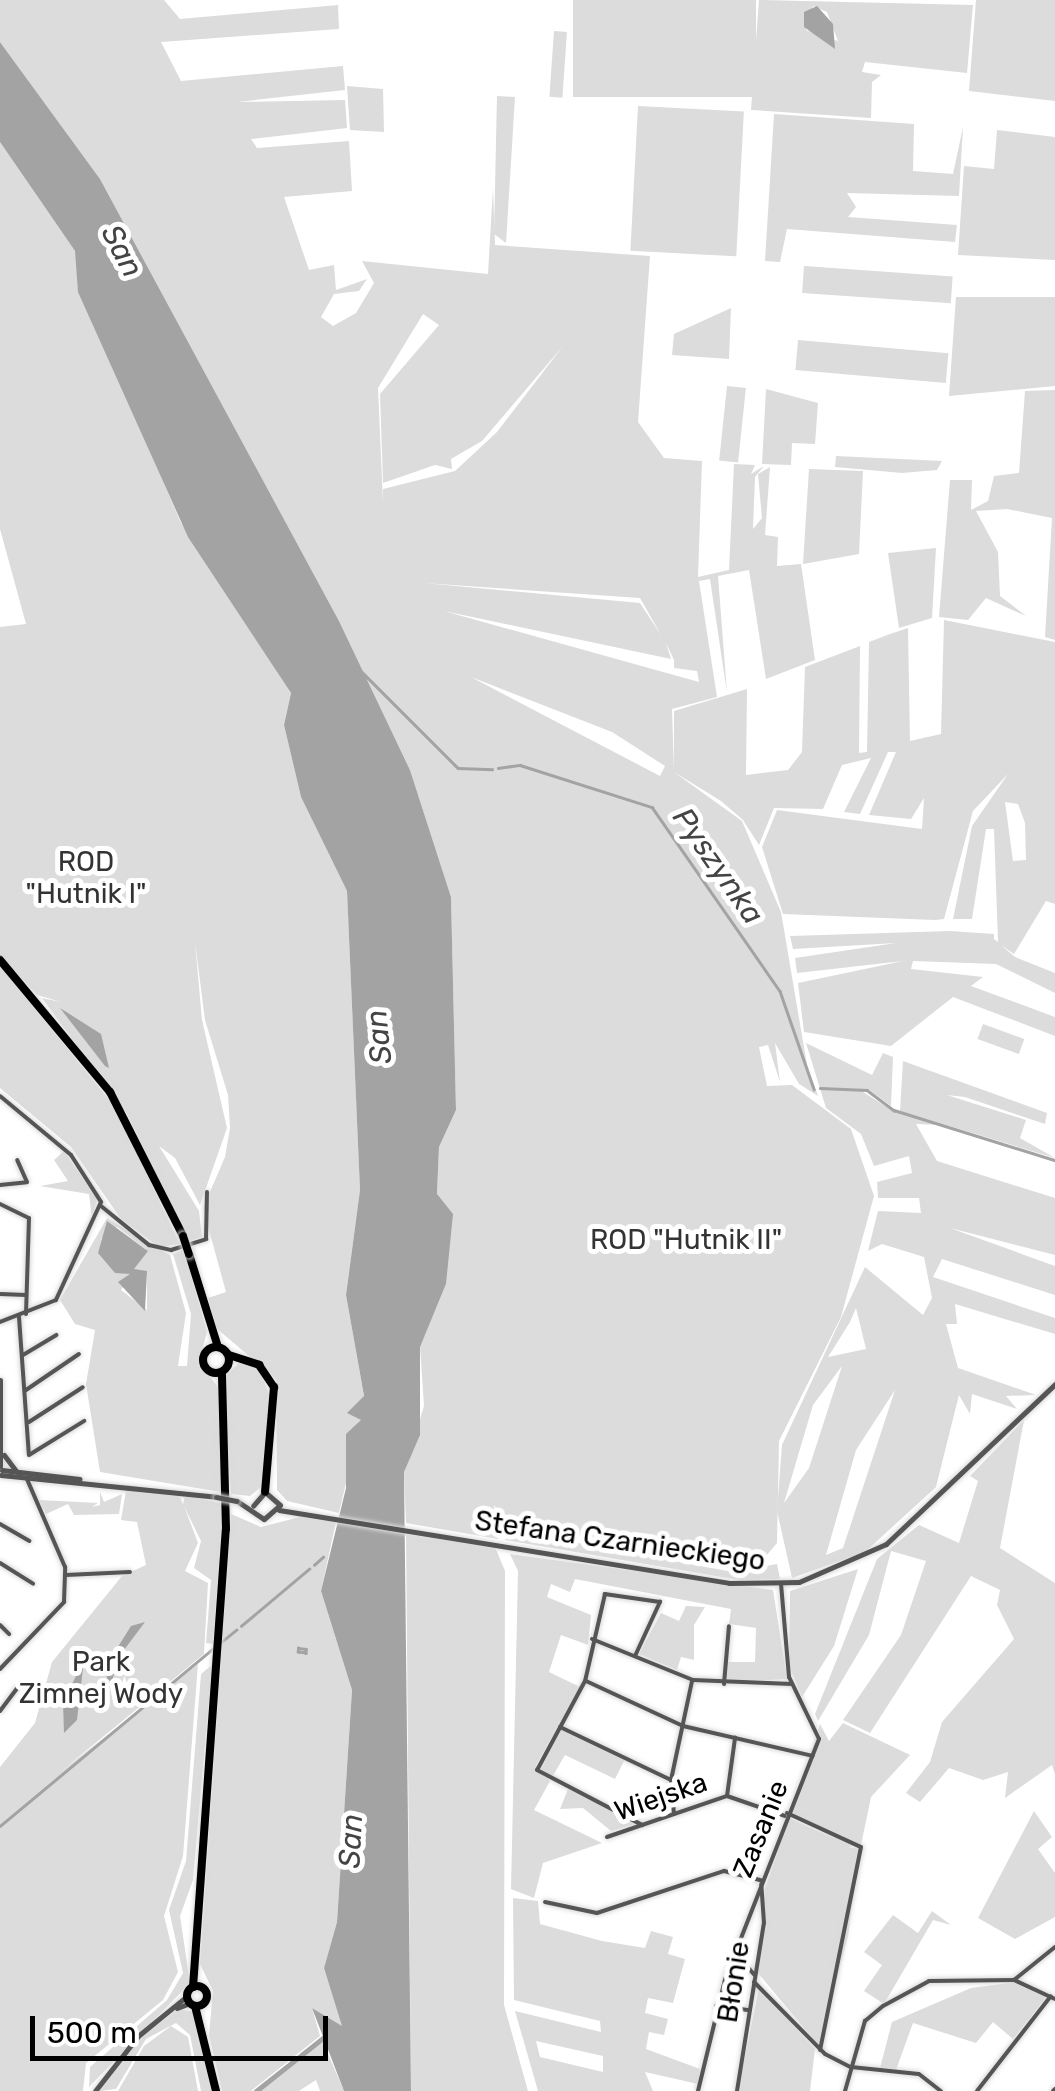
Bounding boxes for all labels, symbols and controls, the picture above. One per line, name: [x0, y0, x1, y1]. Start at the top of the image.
water label: San: [93, 219, 151, 283]
water label: Pyszynka: [665, 801, 771, 931]
park label: ROD "Hutnik I": [25, 845, 147, 911]
water label: San: [358, 1008, 400, 1066]
park label: ROD "Hutnik II": [590, 1223, 782, 1257]
street label: Stefana Czarnieckiego: [473, 1504, 767, 1578]
park label: Park Zimnej Wody: [18, 1645, 184, 1711]
street label: Wiejska: [610, 1766, 712, 1828]
street label: Zasanie: [726, 1776, 796, 1882]
water label: San: [332, 1813, 370, 1869]
street label: Błonie: [711, 1939, 757, 2025]
scale bar: [35, 1996, 332, 2058]
text: 500 m: [47, 2015, 137, 2051]

